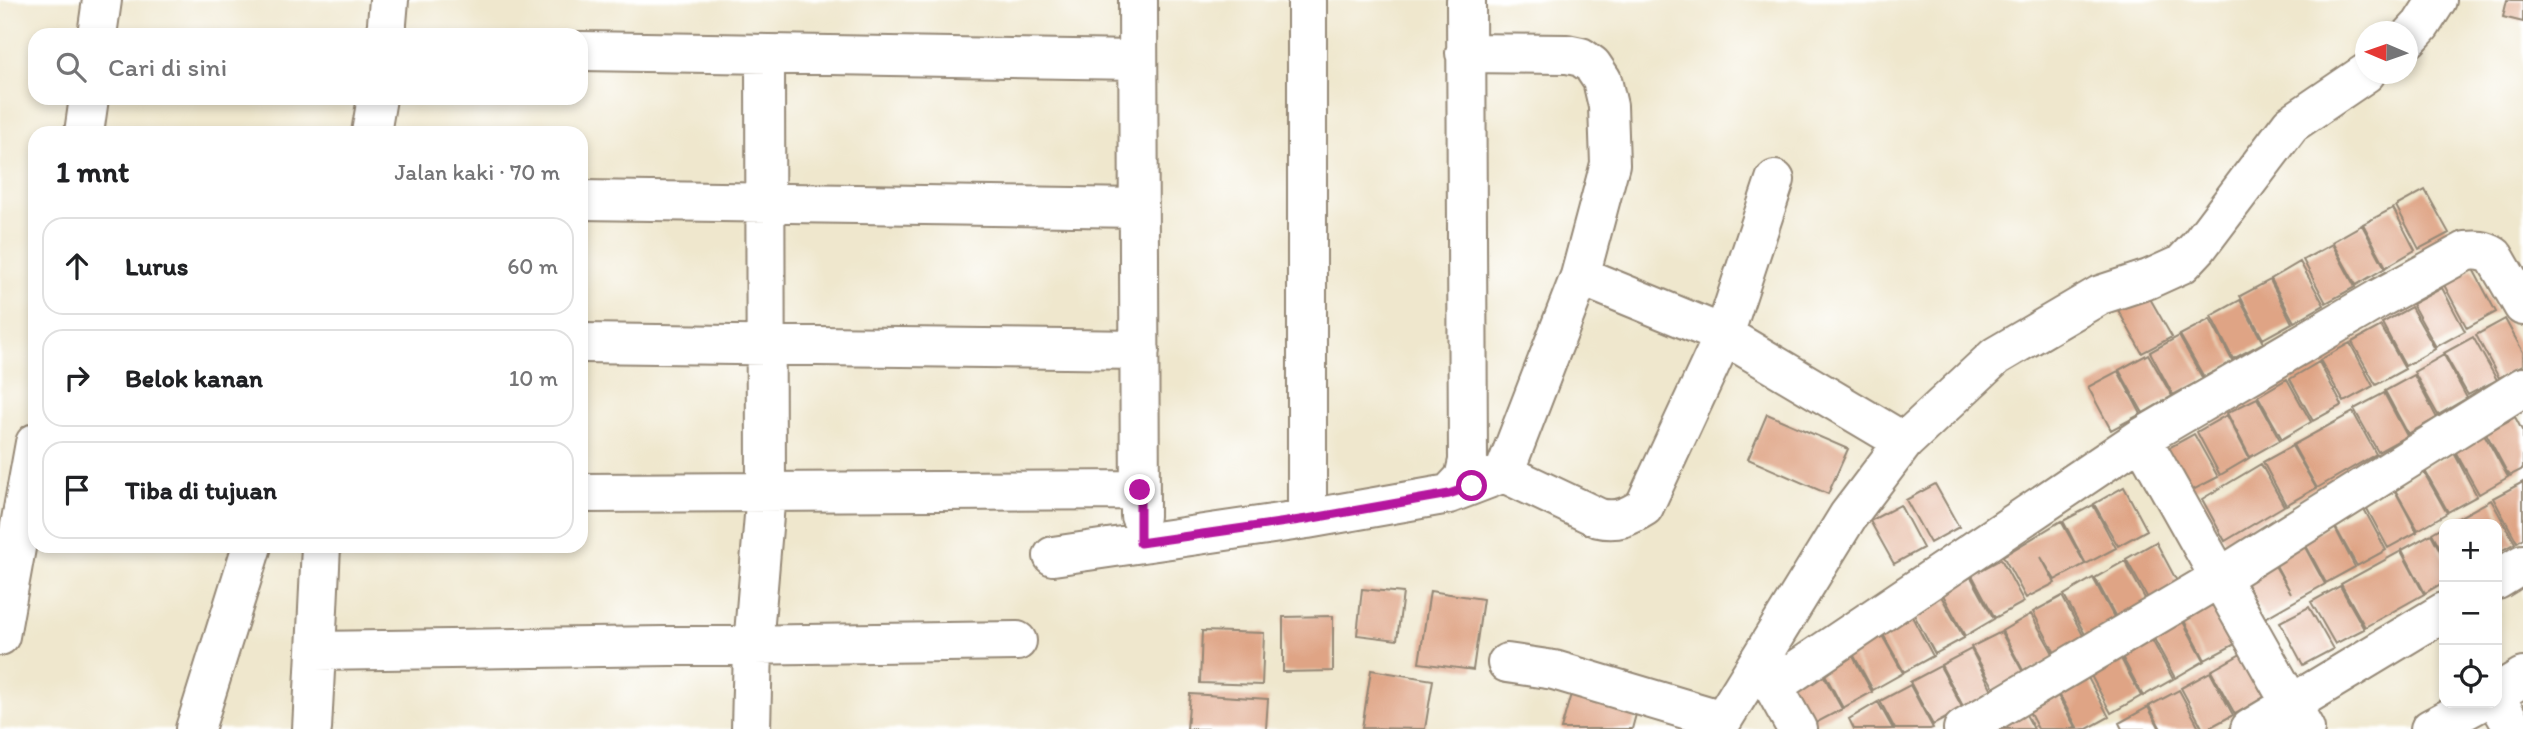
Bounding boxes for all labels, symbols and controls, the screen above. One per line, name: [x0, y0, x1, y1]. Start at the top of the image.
north arrow: [2355, 21, 2418, 84]
search box: [28, 28, 588, 105]
icon: search: [52, 48, 90, 86]
text: Cari di sini: [108, 51, 227, 83]
text: 1 mnt: [56, 153, 129, 190]
text: Jalan kaki · 70 m: [394, 158, 560, 186]
icon: ahead: [58, 247, 96, 285]
text: Lurus: [125, 250, 188, 282]
text: 60 m: [507, 252, 558, 280]
icon: right: [58, 359, 96, 397]
text: Belok kanan: [125, 362, 263, 394]
text: 10 m: [509, 364, 558, 392]
route start: [1456, 470, 1487, 501]
icon: arrive: [58, 471, 96, 509]
text: Tiba di tujuan: [125, 474, 277, 506]
route end: [1124, 474, 1155, 505]
map controls: [2439, 519, 2502, 708]
button: +: [2439, 519, 2502, 582]
button: −: [2439, 582, 2502, 645]
button: locate: [2439, 645, 2502, 708]

